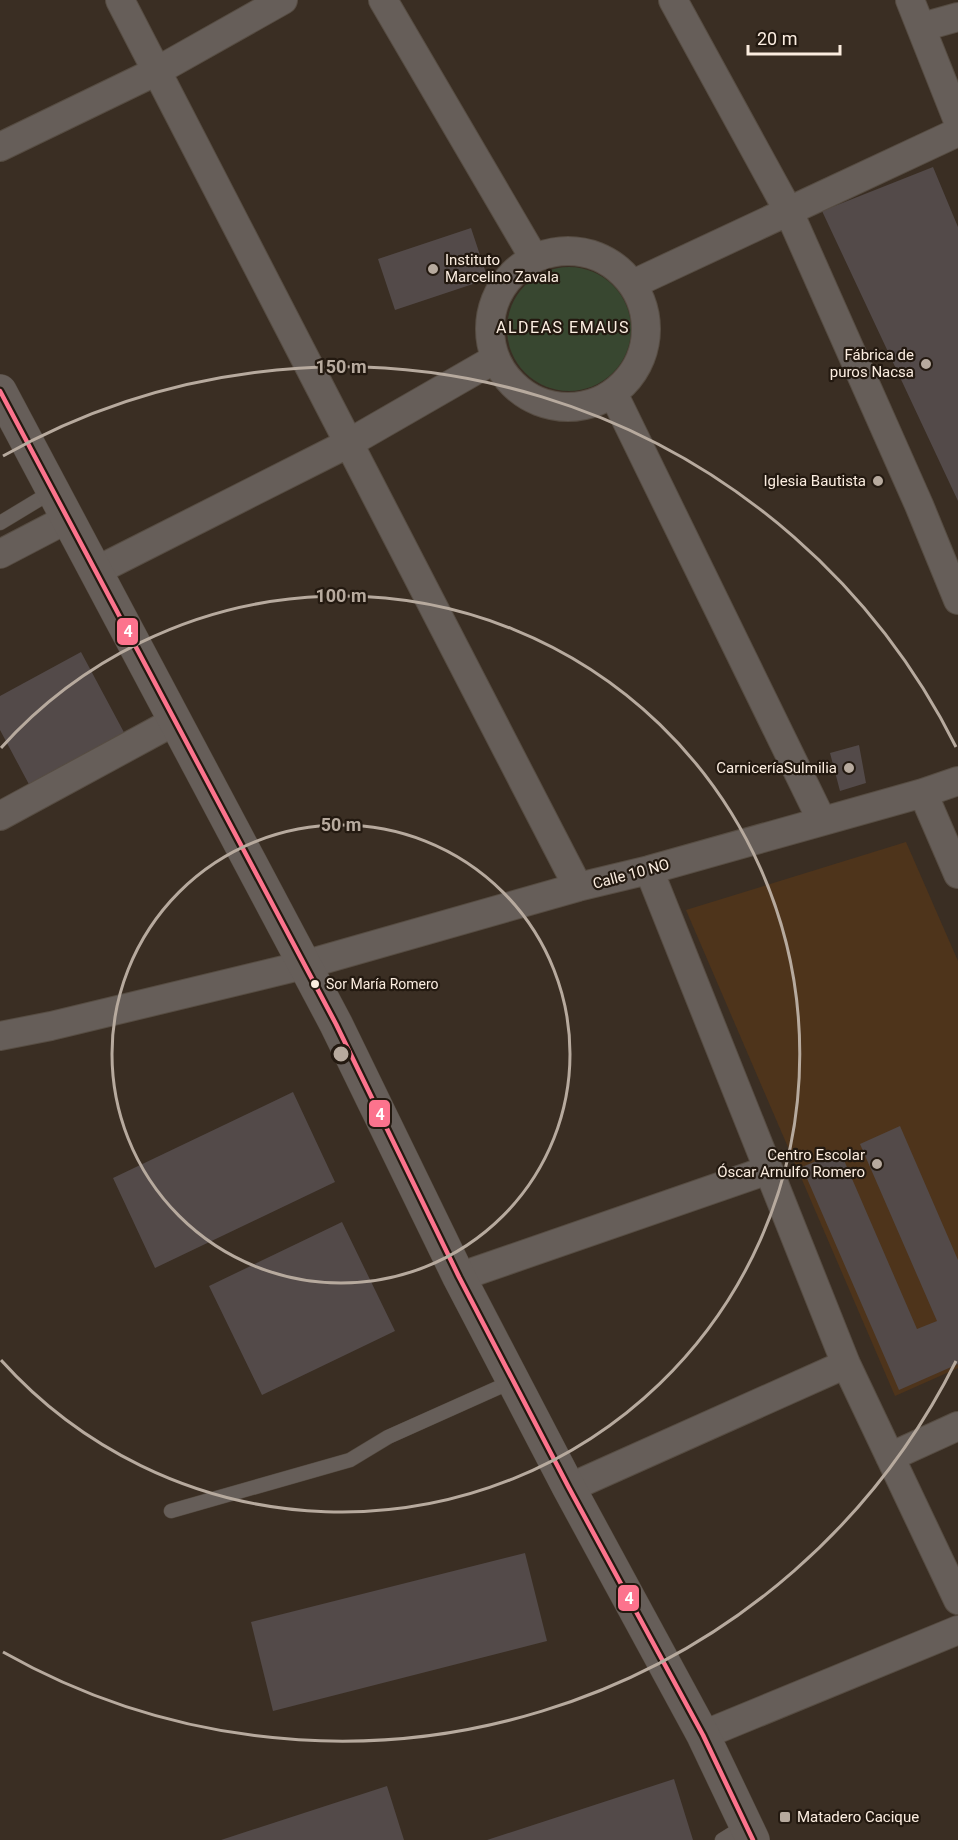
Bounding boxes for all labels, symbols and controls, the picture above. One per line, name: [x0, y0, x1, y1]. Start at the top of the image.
scale bar: [748, 18, 840, 56]
text: 20 m: [757, 28, 797, 49]
place label: Instituto Marcelino Zavala: [445, 251, 559, 286]
marker: Instituto Marcelino Zavala: [426, 262, 440, 276]
district label: ALDEAS EMAUS: [496, 318, 630, 337]
place label: Fábrica de puros Nacsa: [830, 346, 914, 381]
text: 150 m: [315, 356, 367, 377]
marker: Fábrica de puros Nacsa: [919, 357, 933, 371]
place label: Iglesia Bautista: [763, 472, 866, 490]
marker: Iglesia Bautista: [871, 474, 885, 488]
text: 100 m: [315, 585, 367, 606]
line badge: 4: [116, 617, 139, 646]
text: 4: [123, 622, 133, 641]
place label: CarniceríaSulmilia: [716, 759, 837, 777]
marker: CarniceríaSulmilia: [842, 761, 856, 775]
text: 50 m: [321, 814, 361, 835]
street label: Calle 10 NO: [591, 855, 671, 893]
place label: Sor María Romero: [326, 976, 439, 992]
marker: Sor María Romero: [309, 978, 321, 990]
centre of rings: [331, 1044, 351, 1064]
line badge: 4: [368, 1099, 391, 1128]
text: 4: [375, 1105, 385, 1124]
place label: Centro Escolar Óscar Arnulfo Romero: [717, 1146, 865, 1181]
marker: Centro Escolar Óscar Arnulfo Romero: [870, 1157, 884, 1171]
line badge: 4: [617, 1584, 640, 1612]
text: 4: [624, 1589, 634, 1608]
place label: Matadero Cacique: [797, 1808, 919, 1826]
marker: Matadero Cacique: [778, 1810, 792, 1824]

